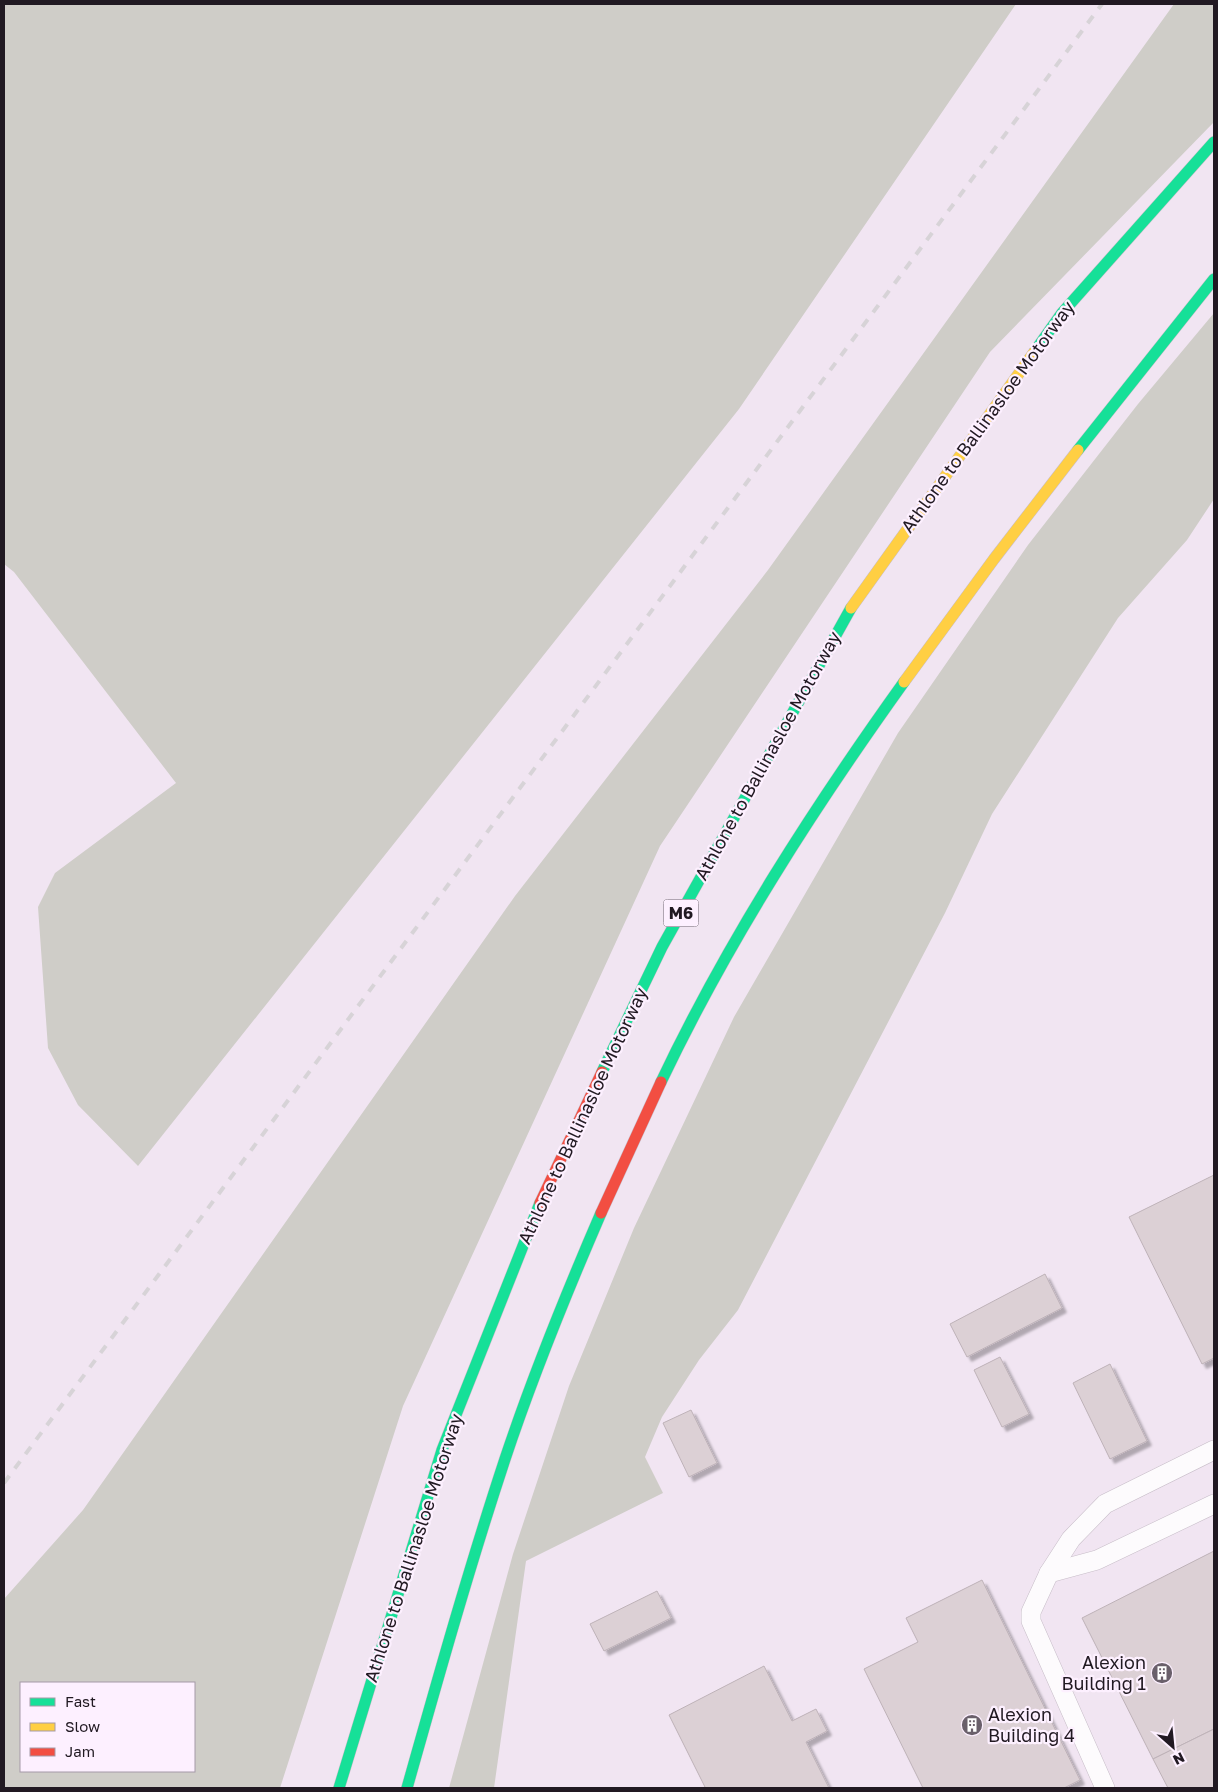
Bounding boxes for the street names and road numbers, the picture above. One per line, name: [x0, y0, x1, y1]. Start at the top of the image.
street label: Athlone to Ballinasloe Motorway: [896, 296, 1079, 537]
street label: Athlone to Ballinasloe Motorway: [689, 627, 845, 884]
road number: M6: [664, 900, 698, 926]
street label: Athlone to Ballinasloe Motorway: [513, 984, 651, 1248]
street label: Athlone to Ballinasloe Motorway: [359, 1411, 467, 1685]

